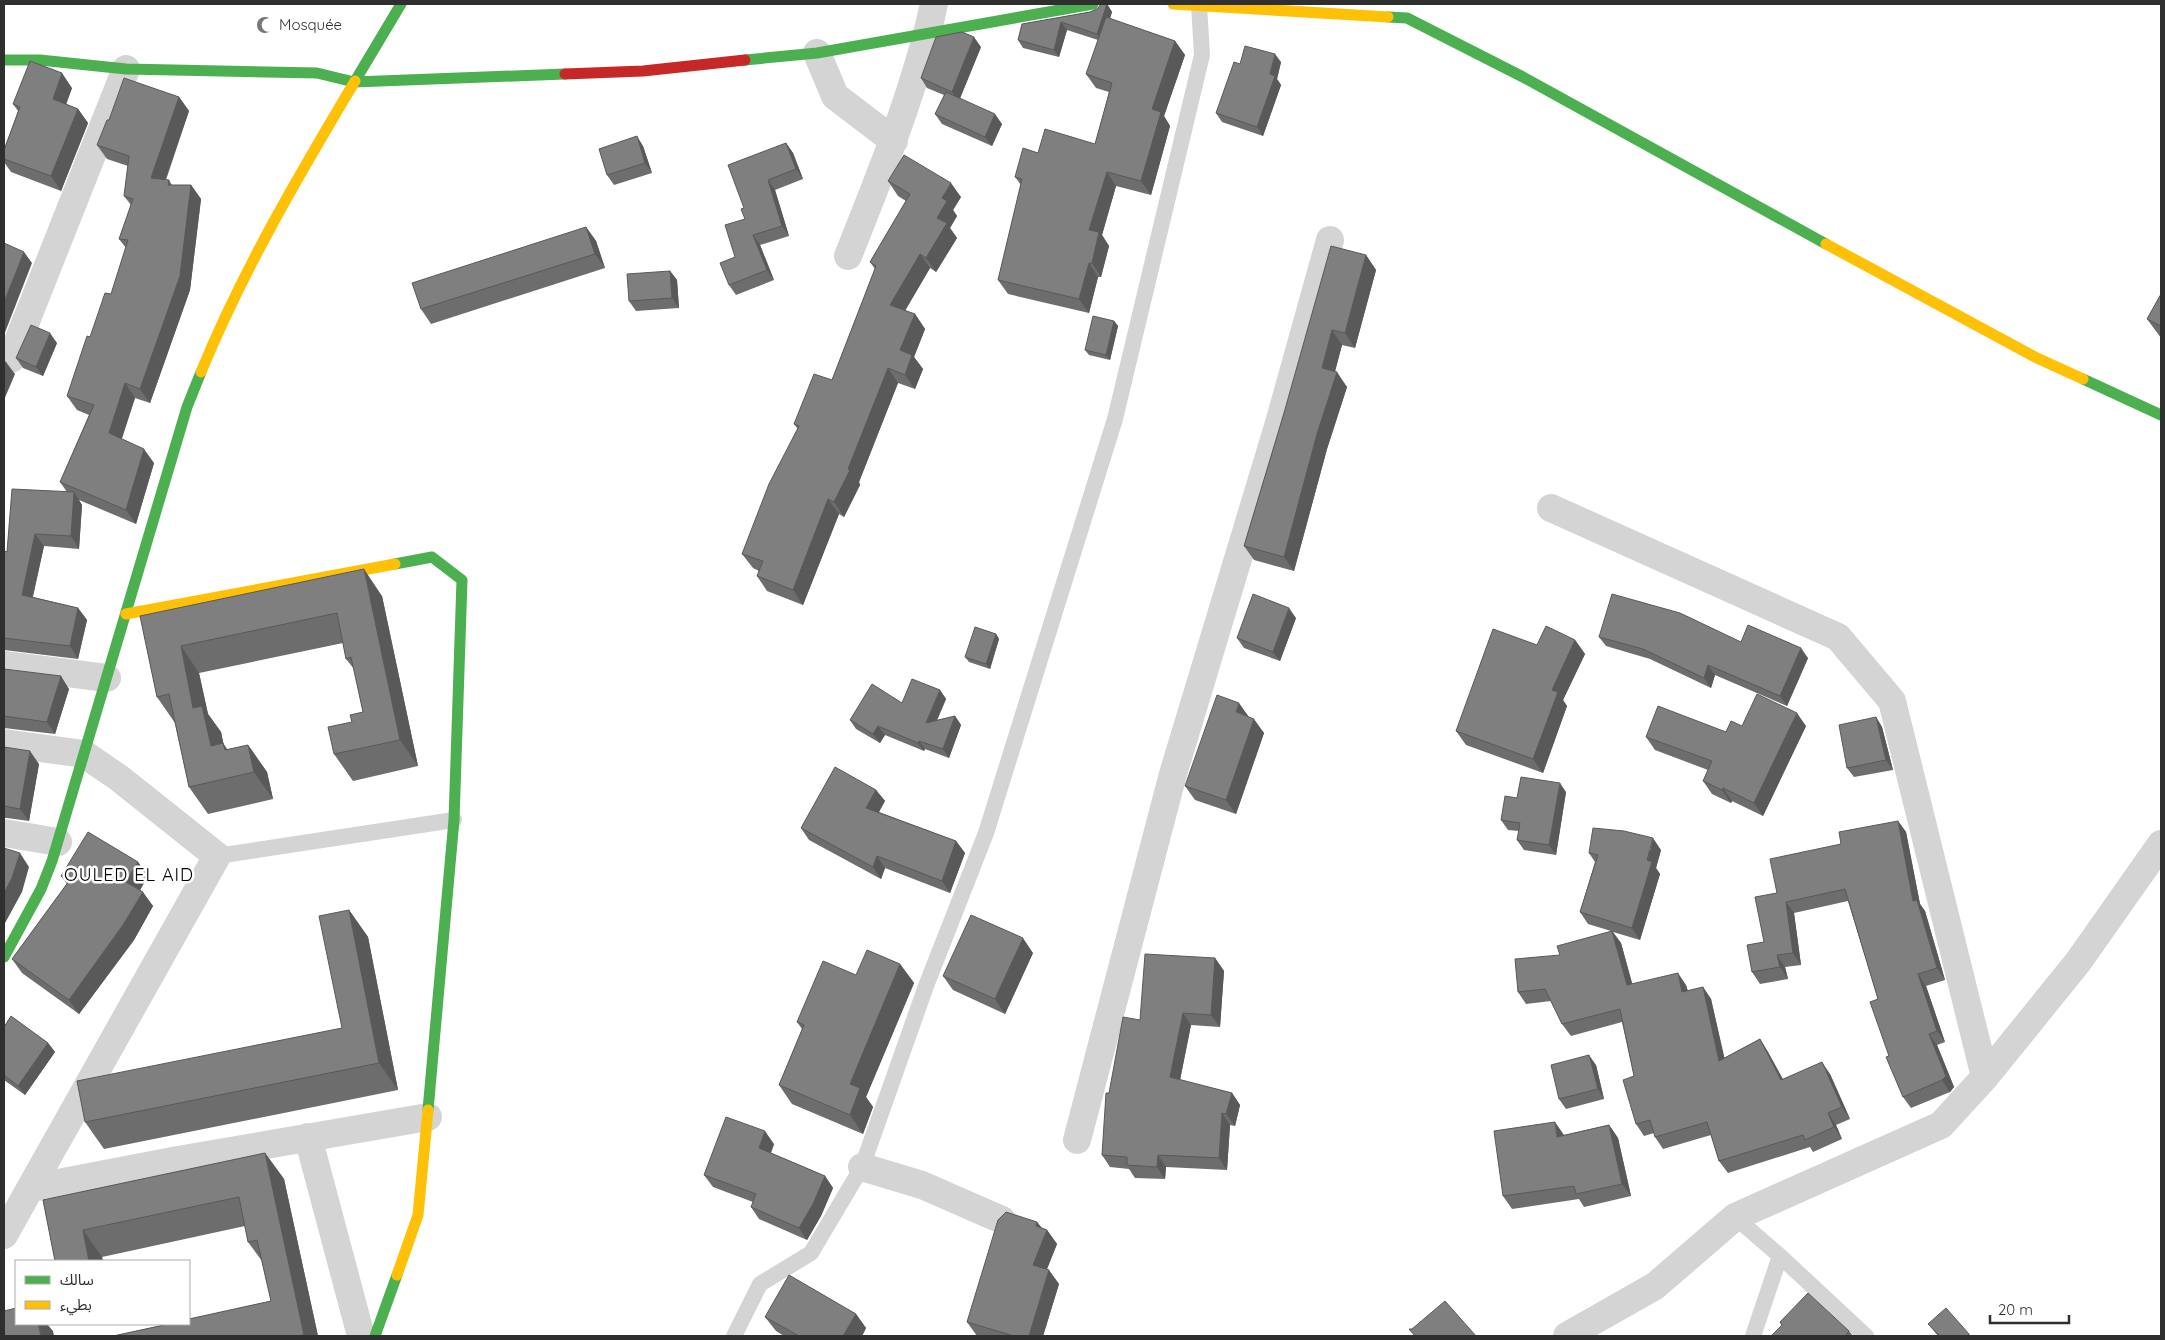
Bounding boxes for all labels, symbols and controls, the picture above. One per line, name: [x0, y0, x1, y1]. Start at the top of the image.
mosque icon: Mosquée: [255, 15, 275, 35]
place label: Mosquée: [279, 15, 342, 34]
district label: OULED EL AID: [64, 863, 194, 886]
legend: [15, 1260, 190, 1325]
text: سالك: [60, 1270, 94, 1289]
scale bar: [1990, 1292, 2069, 1324]
text: بطيء: [60, 1295, 92, 1316]
text: 20 m: [1998, 1300, 2033, 1319]

